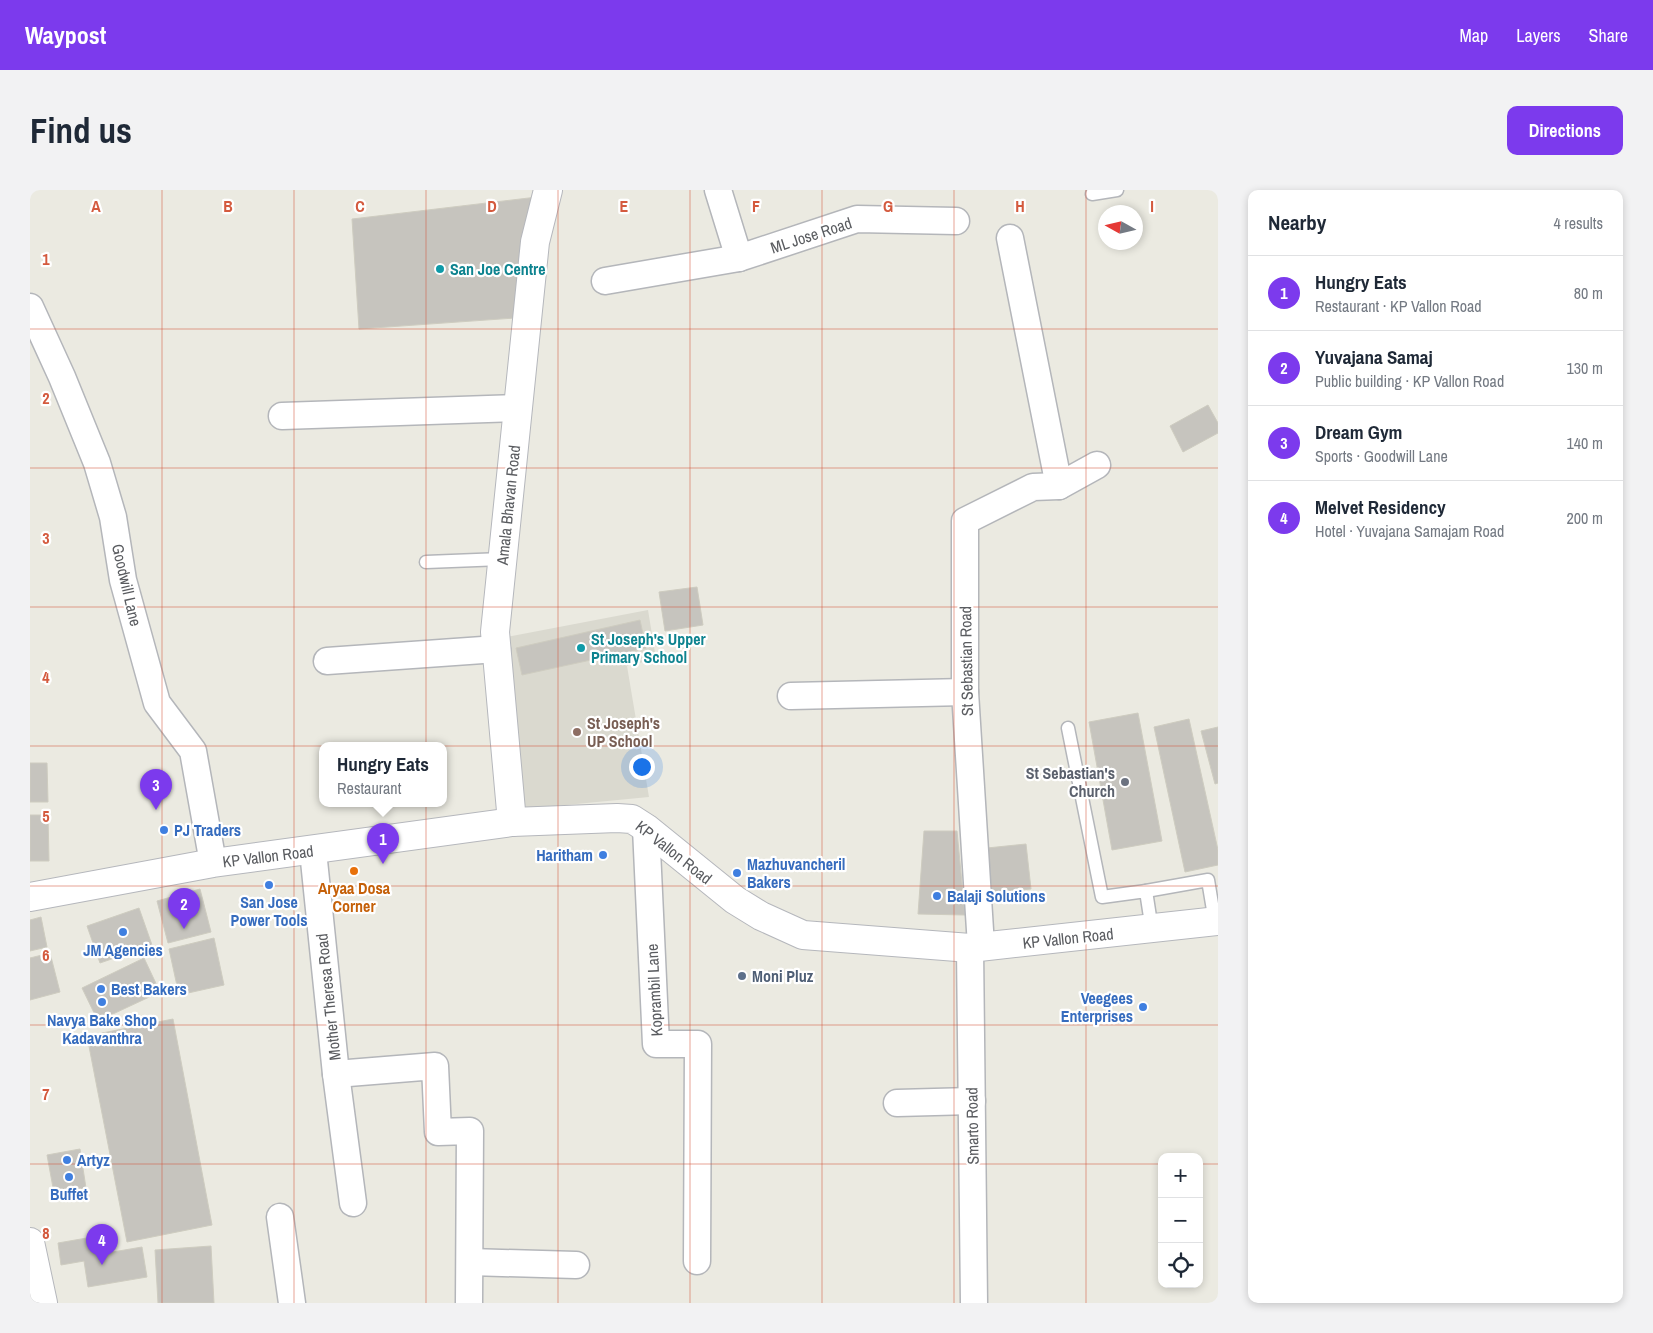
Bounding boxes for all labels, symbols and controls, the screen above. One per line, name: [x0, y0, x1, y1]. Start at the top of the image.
text: Waypost: [25, 19, 106, 51]
text: Map: [1460, 23, 1488, 48]
text: Layers: [1516, 23, 1561, 48]
text: Share: [1589, 23, 1628, 48]
button: Directions: [1507, 106, 1623, 155]
text: Find us: [30, 107, 132, 154]
text: A: [91, 195, 101, 217]
text: B: [223, 195, 233, 217]
text: C: [355, 195, 365, 217]
text: D: [487, 195, 497, 217]
text: E: [620, 195, 629, 217]
text: F: [752, 195, 760, 217]
text: G: [883, 195, 893, 217]
text: H: [1015, 195, 1025, 217]
text: I: [1150, 195, 1154, 217]
north arrow: [1098, 205, 1143, 250]
text: Nearby: [1268, 208, 1326, 237]
street label: ML Jose Road: [768, 212, 854, 258]
text: 4 results: [1553, 212, 1603, 234]
text: 1: [42, 248, 50, 270]
place label: San Joe Centre: [450, 258, 546, 280]
marker: San Joe Centre: [434, 263, 446, 275]
text: Hungry Eats: [1315, 269, 1407, 295]
text: 1: [1280, 282, 1288, 304]
text: 80 m: [1574, 282, 1603, 304]
text: Restaurant · KP Vallon Road: [1315, 295, 1482, 317]
text: Yuvajana Samaj: [1315, 344, 1433, 370]
text: 2: [1280, 357, 1288, 379]
text: 130 m: [1567, 357, 1603, 379]
text: Public building · KP Vallon Road: [1315, 370, 1504, 392]
text: 2: [42, 387, 50, 409]
text: Dream Gym: [1315, 419, 1402, 445]
text: 3: [1280, 432, 1288, 454]
text: 140 m: [1567, 432, 1603, 454]
street label: Amala Bhavan Road: [491, 444, 525, 567]
text: Sports · Goodwill Lane: [1315, 445, 1448, 467]
text: Melvet Residency: [1315, 494, 1446, 520]
text: 4: [1280, 507, 1288, 529]
text: 200 m: [1567, 507, 1603, 529]
text: Hotel · Yuvajana Samajam Road: [1315, 520, 1504, 542]
text: 3: [42, 527, 50, 549]
street label: Goodwill Lane: [107, 542, 147, 628]
street label: St Sebastian Road: [954, 606, 978, 716]
place label: St Joseph's Upper Primary School: [591, 628, 707, 668]
marker: St Joseph's Upper Primary School: [575, 642, 587, 654]
text: 4: [42, 666, 50, 688]
place label: St Joseph's UP School: [587, 712, 660, 752]
marker: St Joseph's UP School: [571, 726, 583, 738]
popup: [319, 742, 447, 807]
text: Hungry Eats: [337, 751, 429, 777]
your location: [629, 754, 655, 780]
place label: St Sebastian's Church: [1026, 762, 1115, 802]
pin: 3: [140, 769, 172, 810]
marker: St Sebastian's Church: [1119, 776, 1131, 788]
text: Restaurant: [337, 777, 401, 799]
text: 5: [42, 805, 50, 827]
street label: KP Vallon Road: [631, 815, 717, 889]
place label: PJ Traders: [174, 819, 241, 841]
pin: 1: [367, 823, 399, 864]
marker: PJ Traders: [158, 824, 170, 836]
street label: KP Vallon Road: [221, 840, 315, 872]
place label: Haritham: [536, 844, 593, 866]
marker: Haritham: [597, 849, 609, 861]
place label: Mazhuvancheril Bakers: [747, 853, 845, 893]
marker: Aryaa Dosa Corner: [348, 865, 360, 877]
marker: Mazhuvancheril Bakers: [731, 867, 743, 879]
place label: Aryaa Dosa Corner: [318, 877, 391, 917]
marker: San Jose Power Tools: [263, 879, 275, 891]
place label: Balaji Solutions: [947, 885, 1045, 907]
pin: 2: [168, 888, 200, 929]
marker: Balaji Solutions: [931, 890, 943, 902]
place label: San Jose Power Tools: [230, 891, 308, 931]
street label: KP Vallon Road: [1021, 922, 1115, 954]
marker: JM Agencies: [117, 926, 129, 938]
street label: Mother Theresa Road: [310, 932, 346, 1062]
place label: JM Agencies: [83, 939, 163, 961]
street label: Koprambil Lane: [641, 943, 667, 1037]
text: 6: [42, 944, 50, 966]
place label: Moni Pluz: [752, 965, 814, 987]
marker: Moni Pluz: [736, 970, 748, 982]
place label: Best Bakers: [111, 978, 187, 1000]
marker: Best Bakers: [95, 983, 107, 995]
place label: Veegees Enterprises: [1061, 987, 1133, 1027]
marker: Navya Bake Shop Kadavanthra: [96, 996, 108, 1008]
marker: Veegees Enterprises: [1137, 1001, 1149, 1013]
place label: Navya Bake Shop Kadavanthra: [47, 1009, 157, 1049]
text: 7: [42, 1083, 50, 1105]
street label: Smarto Road: [960, 1087, 984, 1165]
place label: Artyz: [77, 1149, 110, 1171]
map controls: [1158, 1153, 1203, 1288]
button: +: [1158, 1153, 1203, 1198]
marker: Artyz: [61, 1154, 73, 1166]
marker: Buffet: [63, 1171, 75, 1183]
place label: Buffet: [50, 1183, 89, 1205]
button: −: [1158, 1198, 1203, 1243]
text: 8: [42, 1222, 50, 1244]
pin: 4: [86, 1224, 118, 1265]
button: locate: [1158, 1243, 1203, 1288]

